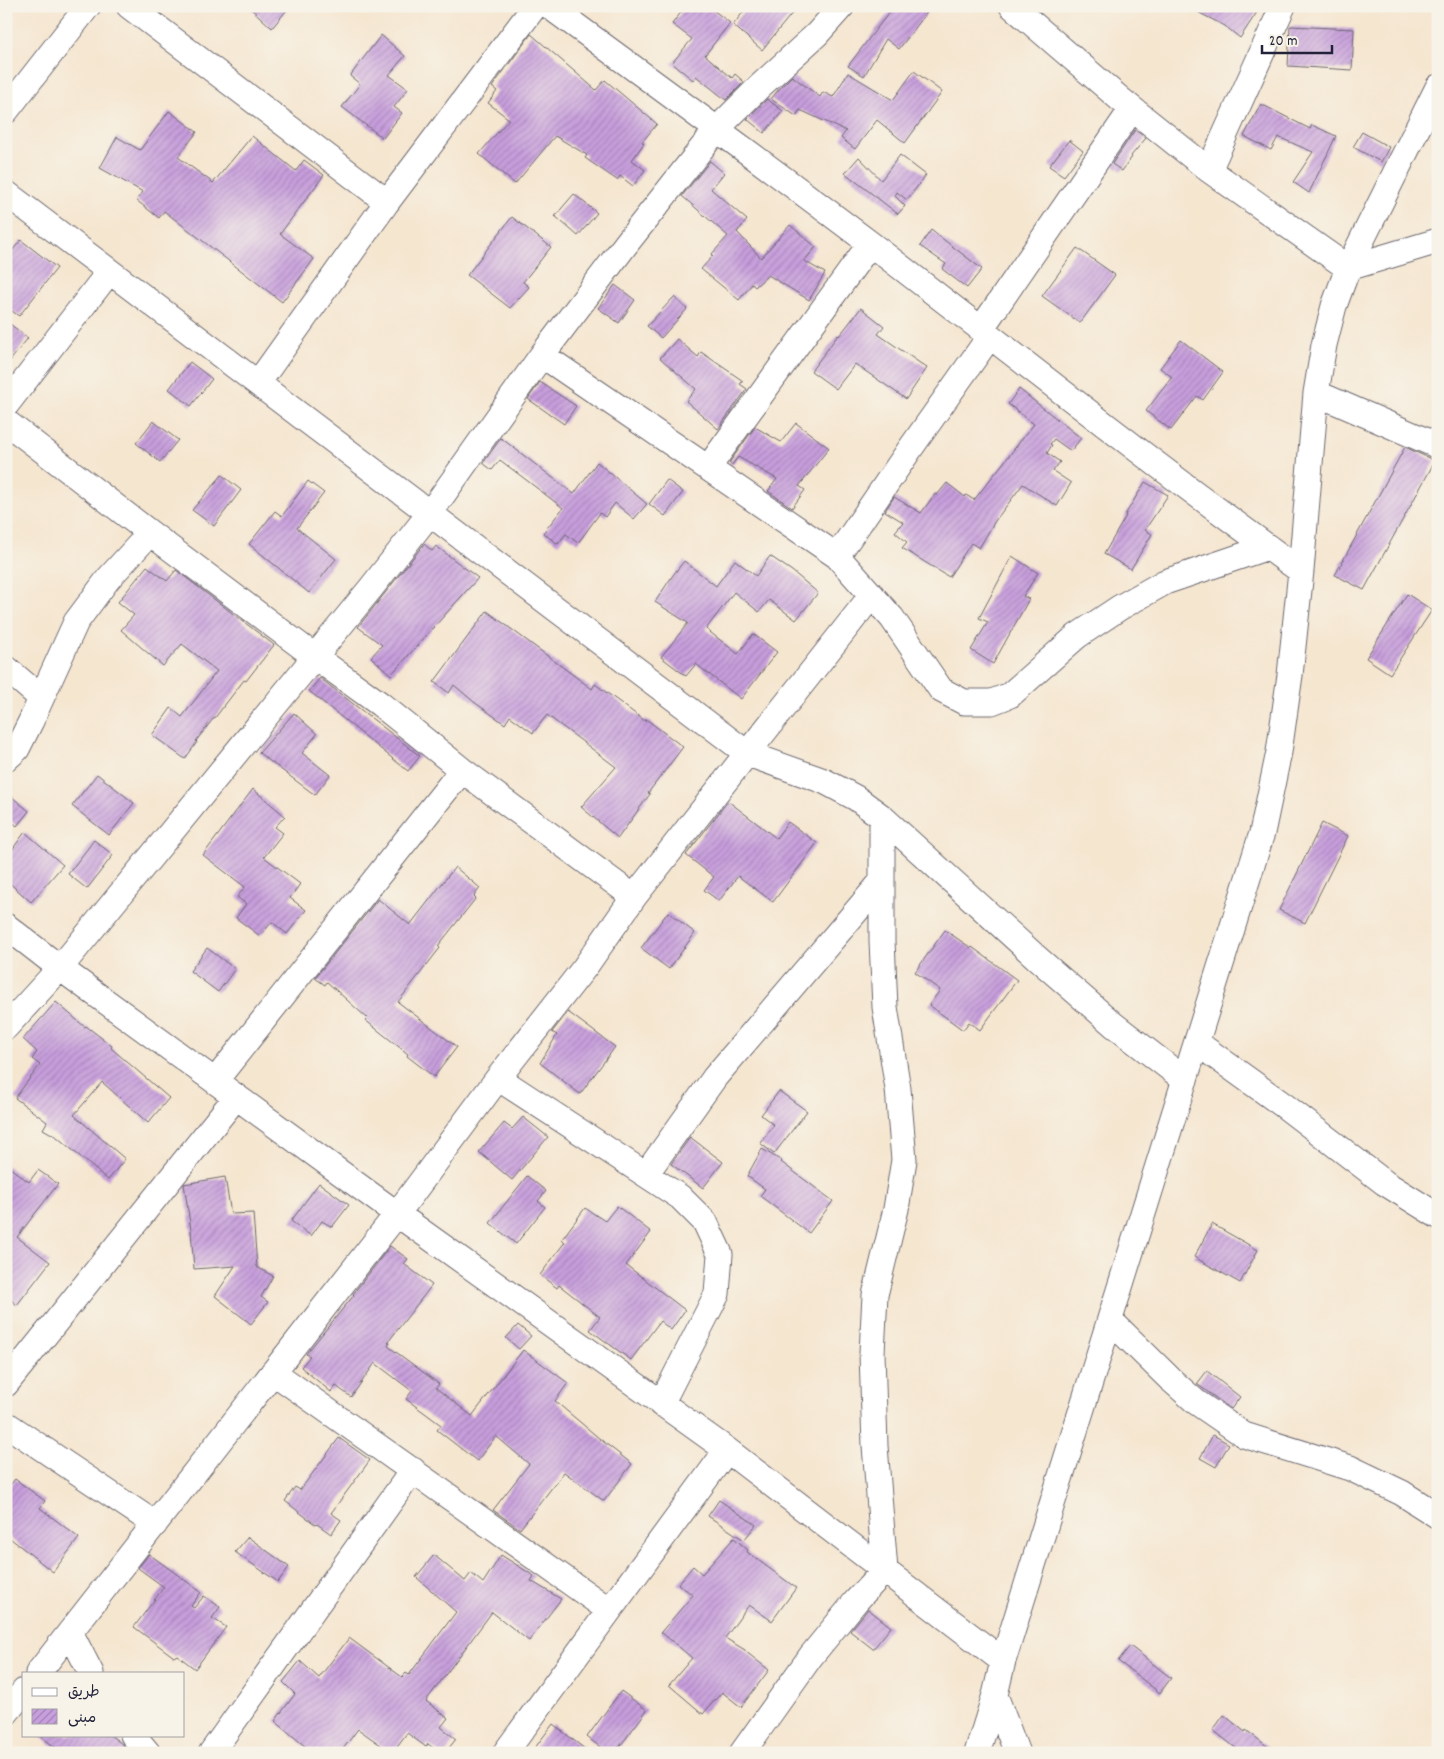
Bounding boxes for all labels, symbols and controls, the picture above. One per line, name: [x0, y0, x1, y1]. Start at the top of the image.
scale bar: [1262, 22, 1332, 54]
text: 20 m: [1269, 31, 1297, 53]
legend: [22, 1672, 185, 1736]
text: طريق: [68, 1682, 100, 1704]
text: مبنى: [68, 1708, 96, 1730]

